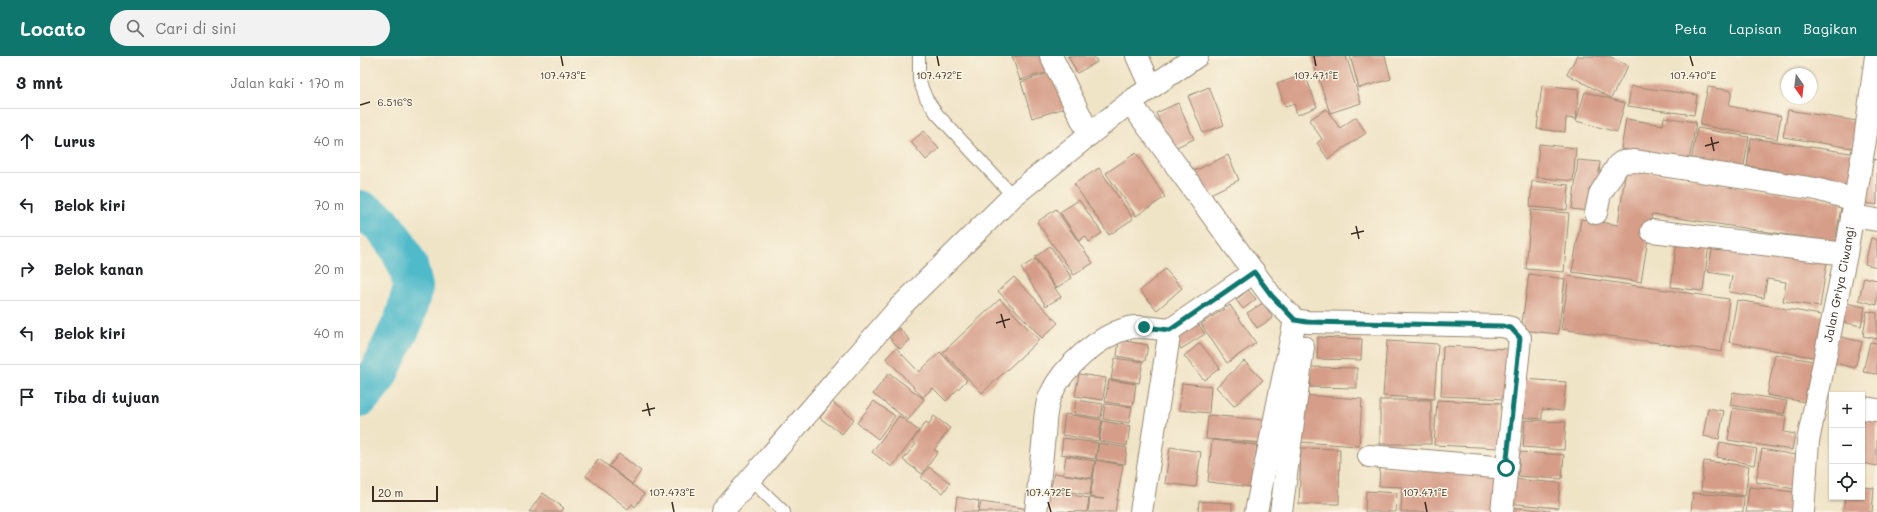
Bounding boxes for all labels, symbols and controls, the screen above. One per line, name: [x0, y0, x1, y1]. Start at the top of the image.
search box: [110, 10, 390, 46]
text: Locato: [20, 16, 86, 41]
icon: search: [124, 17, 146, 39]
text: Cari di sini: [156, 18, 236, 38]
text: Peta: [1675, 19, 1707, 38]
text: Lapisan: [1729, 19, 1781, 38]
text: Bagikan: [1803, 19, 1857, 38]
text: 107.473°E: [540, 68, 586, 82]
text: 107.472°E: [916, 68, 962, 82]
text: 107.471°E: [1294, 68, 1339, 82]
text: 107.470°E: [1670, 68, 1716, 82]
north arrow: [1781, 68, 1817, 104]
text: 3 mnt: [16, 71, 63, 93]
text: Jalan kaki · 170 m: [231, 74, 344, 91]
text: 6.516°S: [378, 95, 413, 109]
icon: ahead: [16, 130, 38, 152]
text: Lurus: [54, 131, 95, 151]
text: 40 m: [314, 132, 344, 149]
icon: left: [16, 194, 38, 216]
text: Belok kiri: [54, 195, 126, 215]
text: 70 m: [314, 196, 344, 213]
street label: Jalan Griya Ciwangi: [1819, 225, 1857, 343]
icon: right: [16, 258, 38, 280]
text: Belok kanan: [54, 259, 143, 279]
text: 20 m: [314, 260, 344, 277]
route end: [1135, 318, 1153, 336]
icon: left: [16, 322, 38, 344]
text: Belok kiri: [54, 323, 126, 343]
text: 40 m: [314, 324, 344, 341]
icon: arrive: [16, 386, 38, 408]
text: Tiba di tujuan: [54, 387, 159, 407]
map controls: [1829, 392, 1865, 500]
button: +: [1829, 392, 1865, 428]
button: −: [1829, 428, 1865, 464]
route start: [1497, 459, 1515, 477]
button: locate: [1829, 464, 1865, 500]
scale bar: [372, 484, 438, 503]
text: 20 m: [378, 485, 403, 500]
text: 107.473°E: [649, 485, 695, 499]
text: 107.472°E: [1025, 485, 1071, 499]
text: 107.471°E: [1403, 485, 1448, 499]

